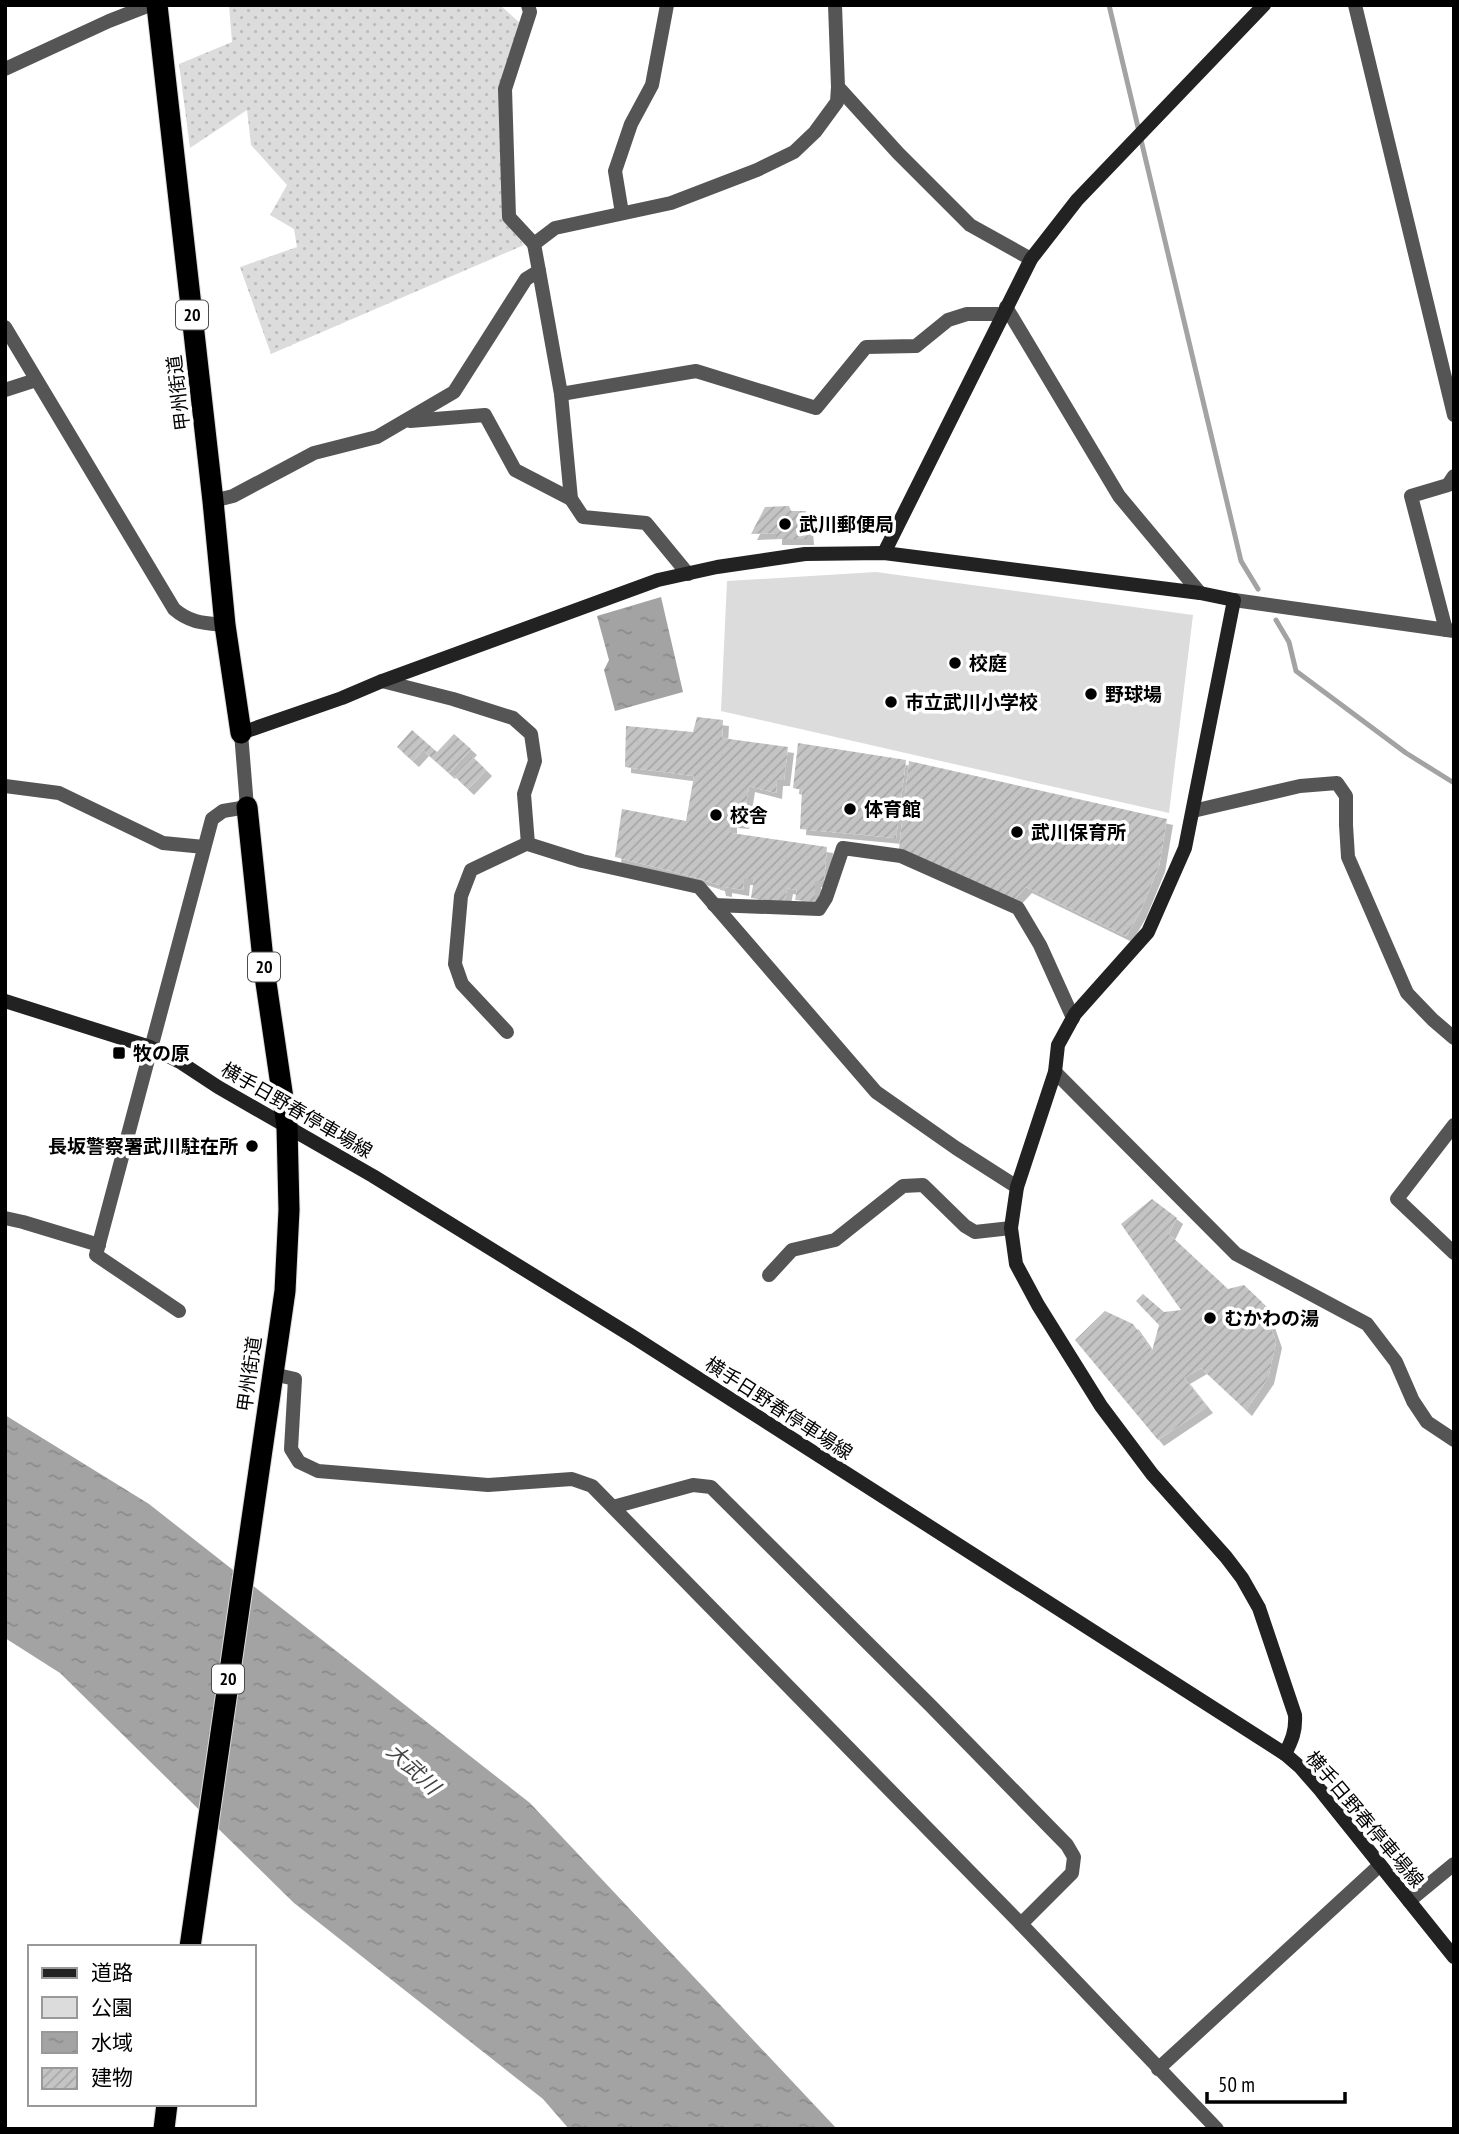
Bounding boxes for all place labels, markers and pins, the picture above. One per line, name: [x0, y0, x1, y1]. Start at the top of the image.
place label: 武川郵便局: [799, 512, 894, 536]
marker: 武川郵便局: [777, 516, 793, 532]
place label: 校庭: [969, 651, 1007, 675]
marker: 校庭: [947, 655, 963, 671]
place label: 野球場: [1105, 682, 1162, 706]
marker: 野球場: [1083, 686, 1099, 702]
place label: 市立武川小学校: [905, 690, 1038, 714]
marker: 市立武川小学校: [883, 694, 899, 710]
place label: 体育館: [864, 797, 921, 821]
marker: 体育館: [842, 801, 858, 817]
place label: 校舎: [730, 803, 768, 827]
marker: 校舎: [708, 807, 724, 823]
place label: 武川保育所: [1031, 820, 1126, 844]
marker: 武川保育所: [1009, 824, 1025, 840]
place label: 牧の原: [133, 1041, 190, 1065]
marker: 牧の原: [111, 1045, 127, 1061]
place label: 長坂警察署武川駐在所: [48, 1134, 238, 1158]
marker: 長坂警察署武川駐在所: [244, 1138, 260, 1154]
place label: むかわの湯: [1224, 1306, 1319, 1330]
marker: むかわの湯: [1202, 1310, 1218, 1326]

